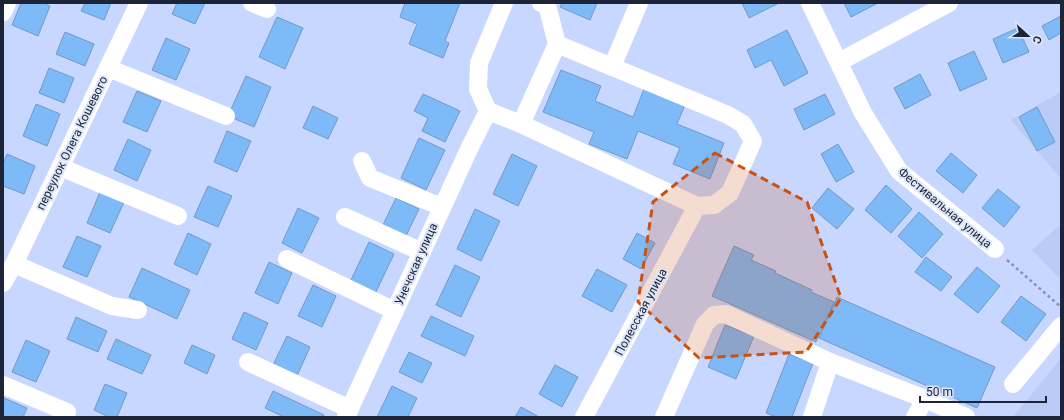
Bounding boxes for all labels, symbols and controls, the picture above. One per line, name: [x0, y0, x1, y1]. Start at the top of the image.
north arrow: [1008, 16, 1048, 56]
text: С: [1029, 34, 1044, 45]
street label: переулок Олега Кошевого: [33, 74, 111, 212]
street label: Фестивальная улица: [896, 165, 994, 251]
street label: Унечская улица: [392, 221, 440, 307]
street label: Полесская улица: [612, 266, 670, 358]
scale bar: [920, 378, 1046, 404]
text: 50 m: [926, 385, 953, 399]

